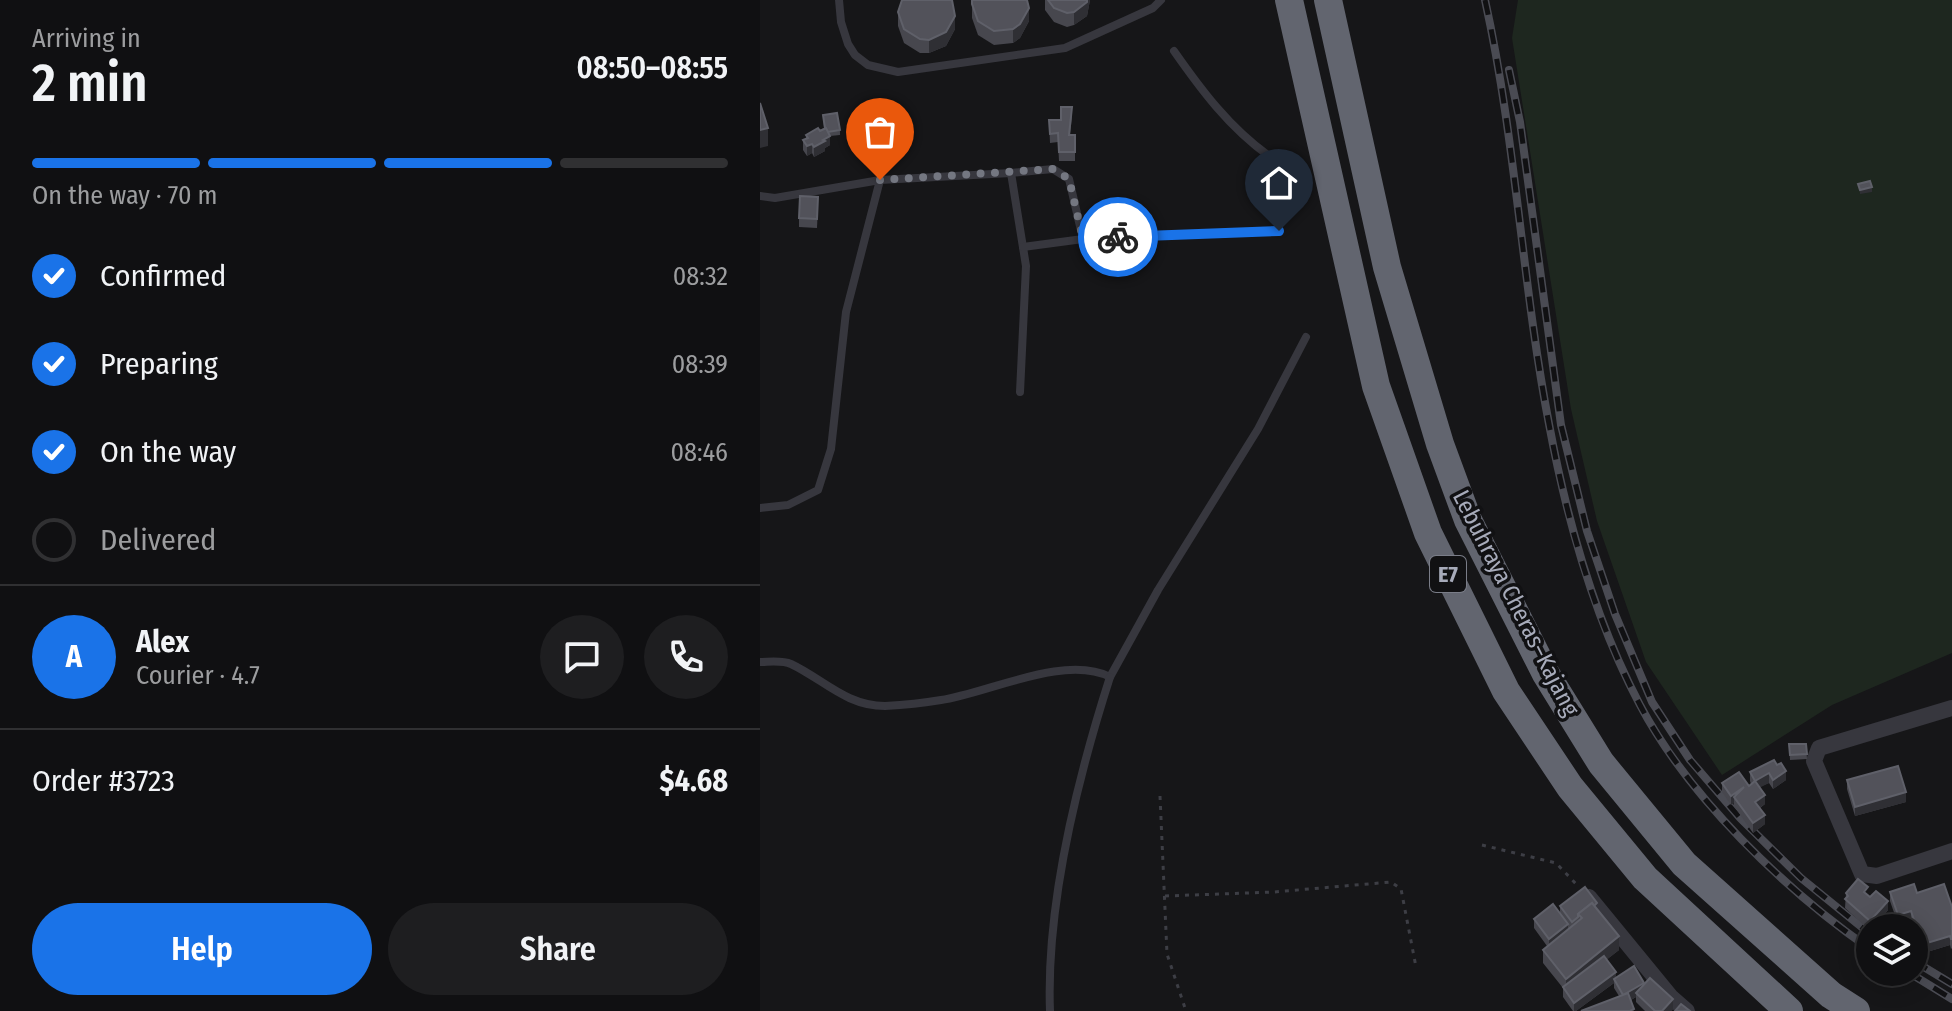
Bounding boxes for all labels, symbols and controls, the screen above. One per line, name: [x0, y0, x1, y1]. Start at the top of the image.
text: Arriving in: [32, 23, 141, 54]
text: 08:50–08:55: [577, 50, 728, 86]
text: 2 min: [32, 52, 148, 115]
pin: [846, 98, 914, 180]
icon: bag: [858, 110, 902, 154]
pin: [1245, 149, 1313, 231]
icon: home: [1257, 161, 1301, 205]
text: On the way · 70 m: [32, 180, 218, 211]
courier: [1078, 197, 1158, 277]
icon: bike: [1096, 215, 1140, 259]
icon: check: [32, 254, 76, 298]
text: Confirmed: [100, 258, 226, 294]
text: 08:32: [673, 261, 728, 292]
icon: check: [32, 342, 76, 386]
text: Preparing: [100, 346, 218, 382]
text: 08:39: [672, 349, 728, 380]
icon: check: [32, 430, 76, 474]
text: On the way: [100, 434, 236, 470]
text: 08:46: [671, 437, 728, 468]
street label: Lebuhraya Cheras–Kajang: [1447, 485, 1585, 721]
text: Delivered: [100, 522, 216, 558]
road number: E7: [1430, 556, 1466, 592]
button: chat: [540, 615, 624, 699]
button: phone: [644, 615, 728, 699]
text: Alex: [136, 624, 189, 660]
text: A: [66, 639, 82, 675]
text: Courier · 4.7: [136, 660, 260, 691]
text: Order #3723: [32, 763, 175, 799]
text: $4.68: [660, 763, 728, 799]
button: Help: [32, 903, 372, 995]
button: Share: [388, 903, 728, 995]
map controls: [1856, 914, 1928, 986]
button: layers: [1856, 914, 1928, 986]

